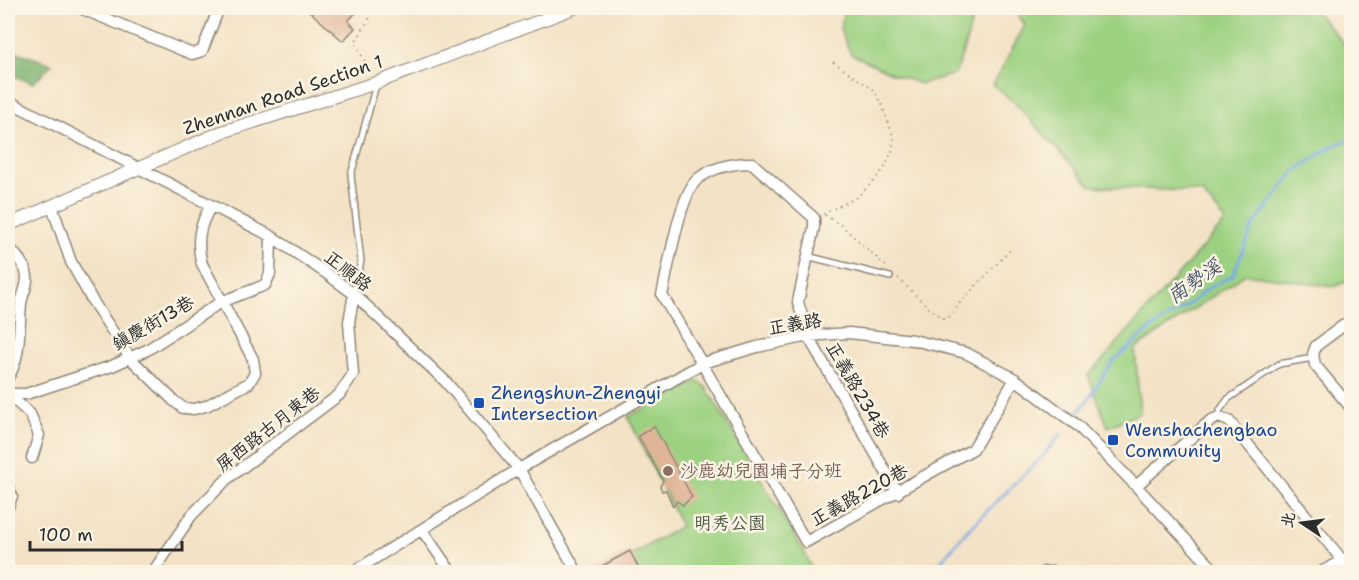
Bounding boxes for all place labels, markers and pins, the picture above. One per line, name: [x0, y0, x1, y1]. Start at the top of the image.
place label: Zhengshun-Zhengyi Intersection: [491, 381, 661, 426]
marker: Zhengshun-Zhengyi Intersection: [472, 396, 486, 410]
place label: Wenshachengbao Community: [1125, 418, 1277, 463]
marker: Wenshachengbao Community: [1106, 433, 1120, 447]
place label: 沙鹿幼兒園埔子分班: [680, 459, 842, 483]
marker: 沙鹿幼兒園埔子分班: [661, 464, 675, 478]

